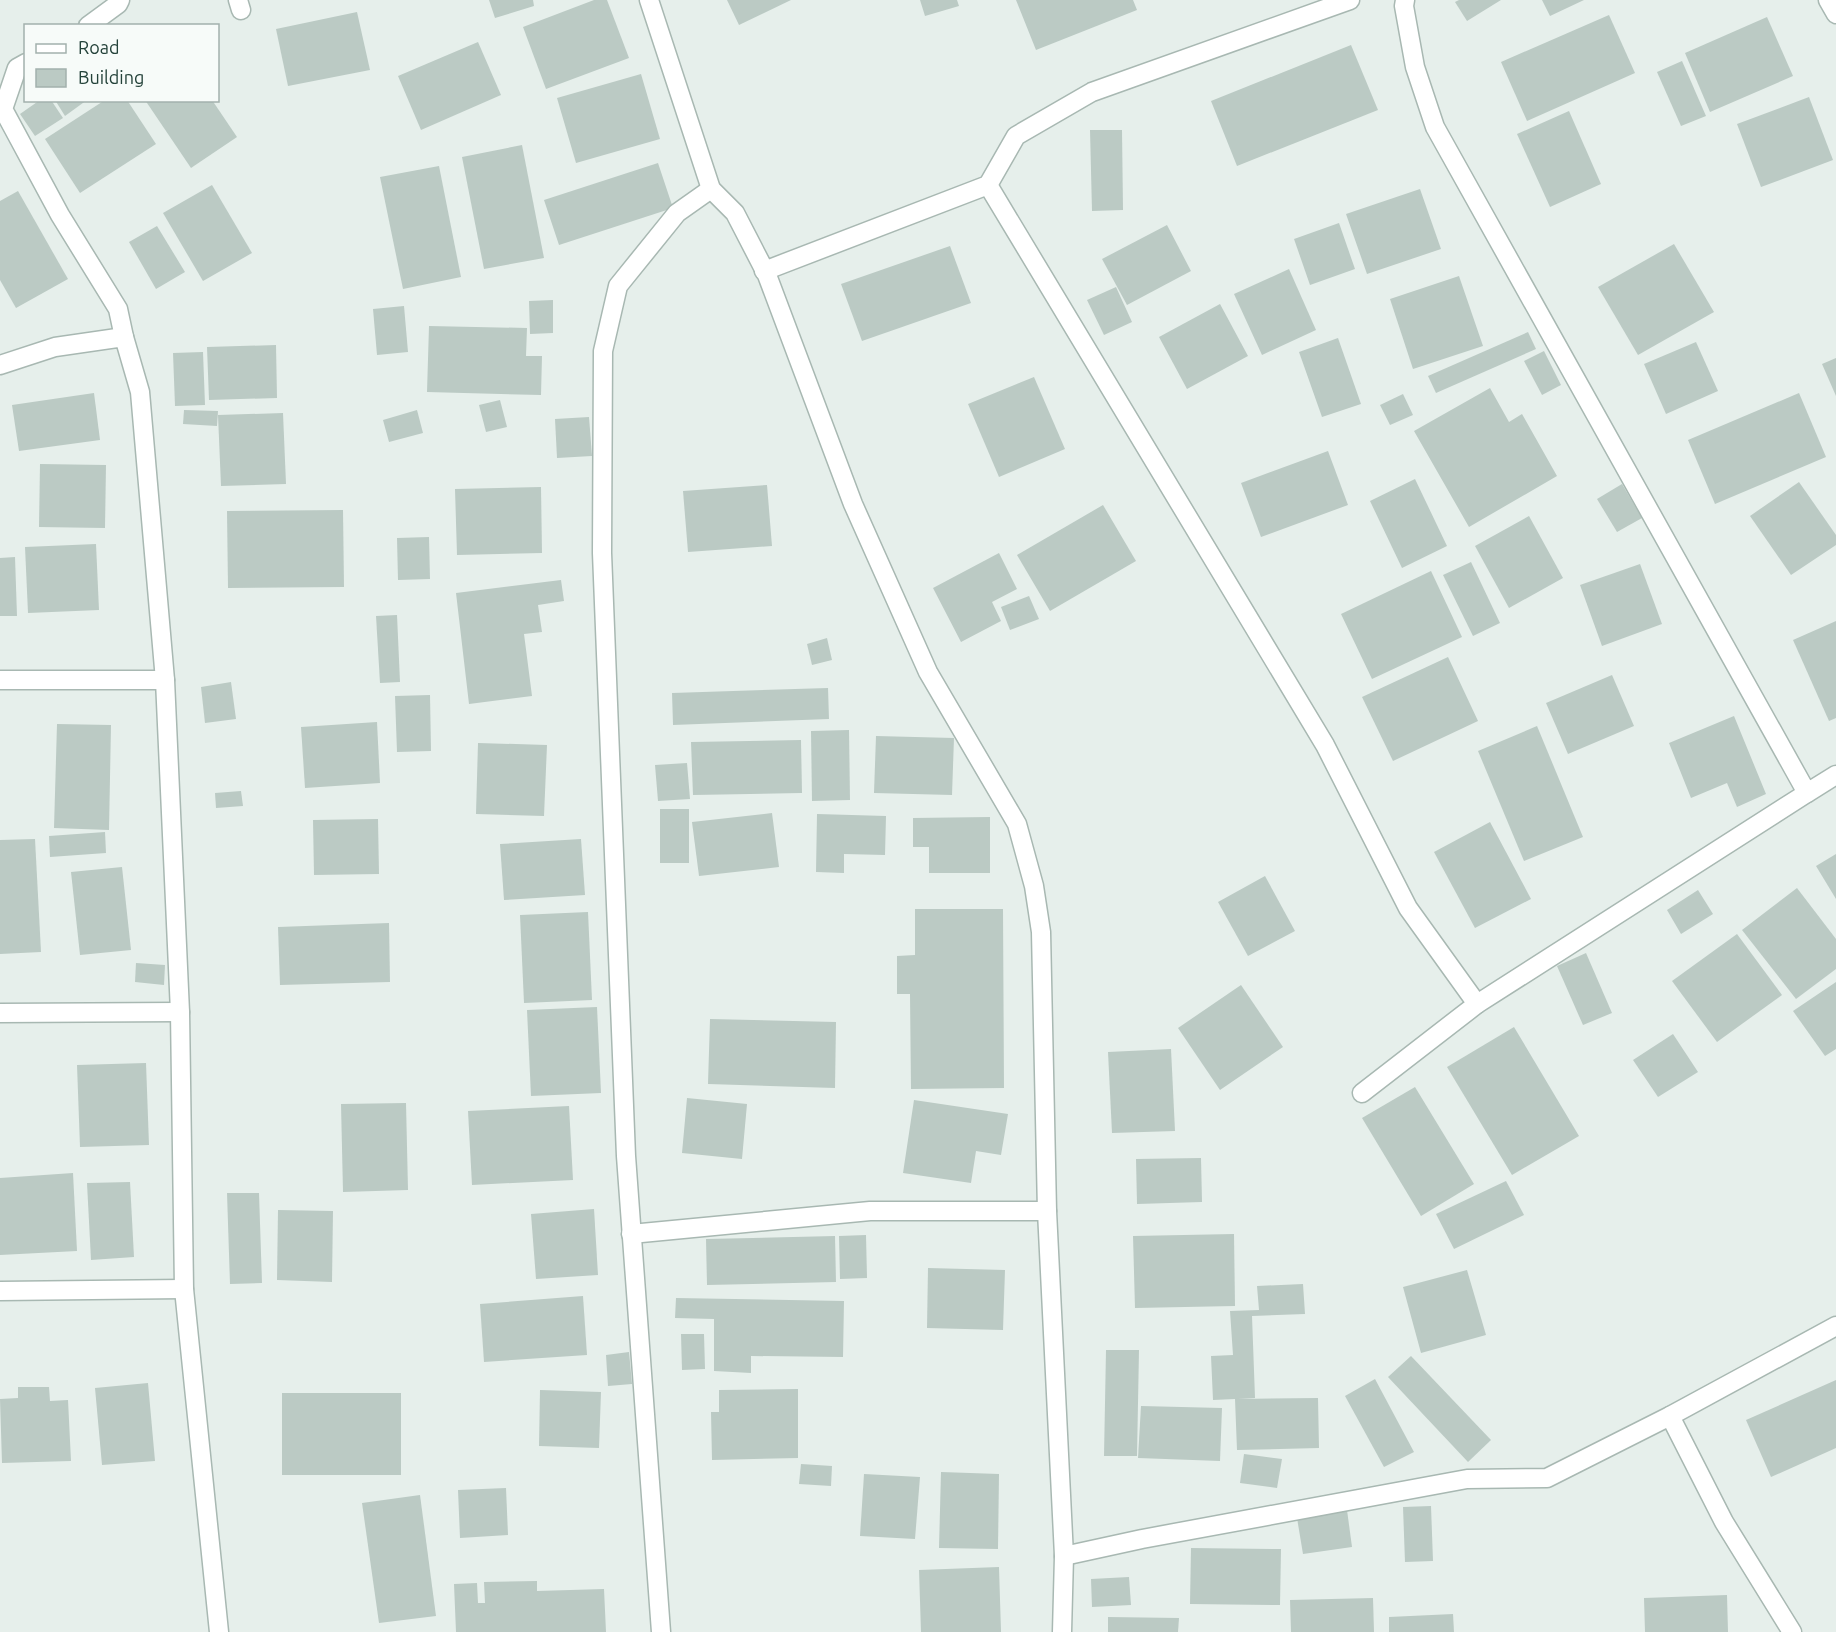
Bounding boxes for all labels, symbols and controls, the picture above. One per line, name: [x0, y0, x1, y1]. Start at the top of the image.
legend: [24, 24, 219, 102]
text: Road: [78, 37, 120, 57]
text: Building: [78, 67, 144, 87]

